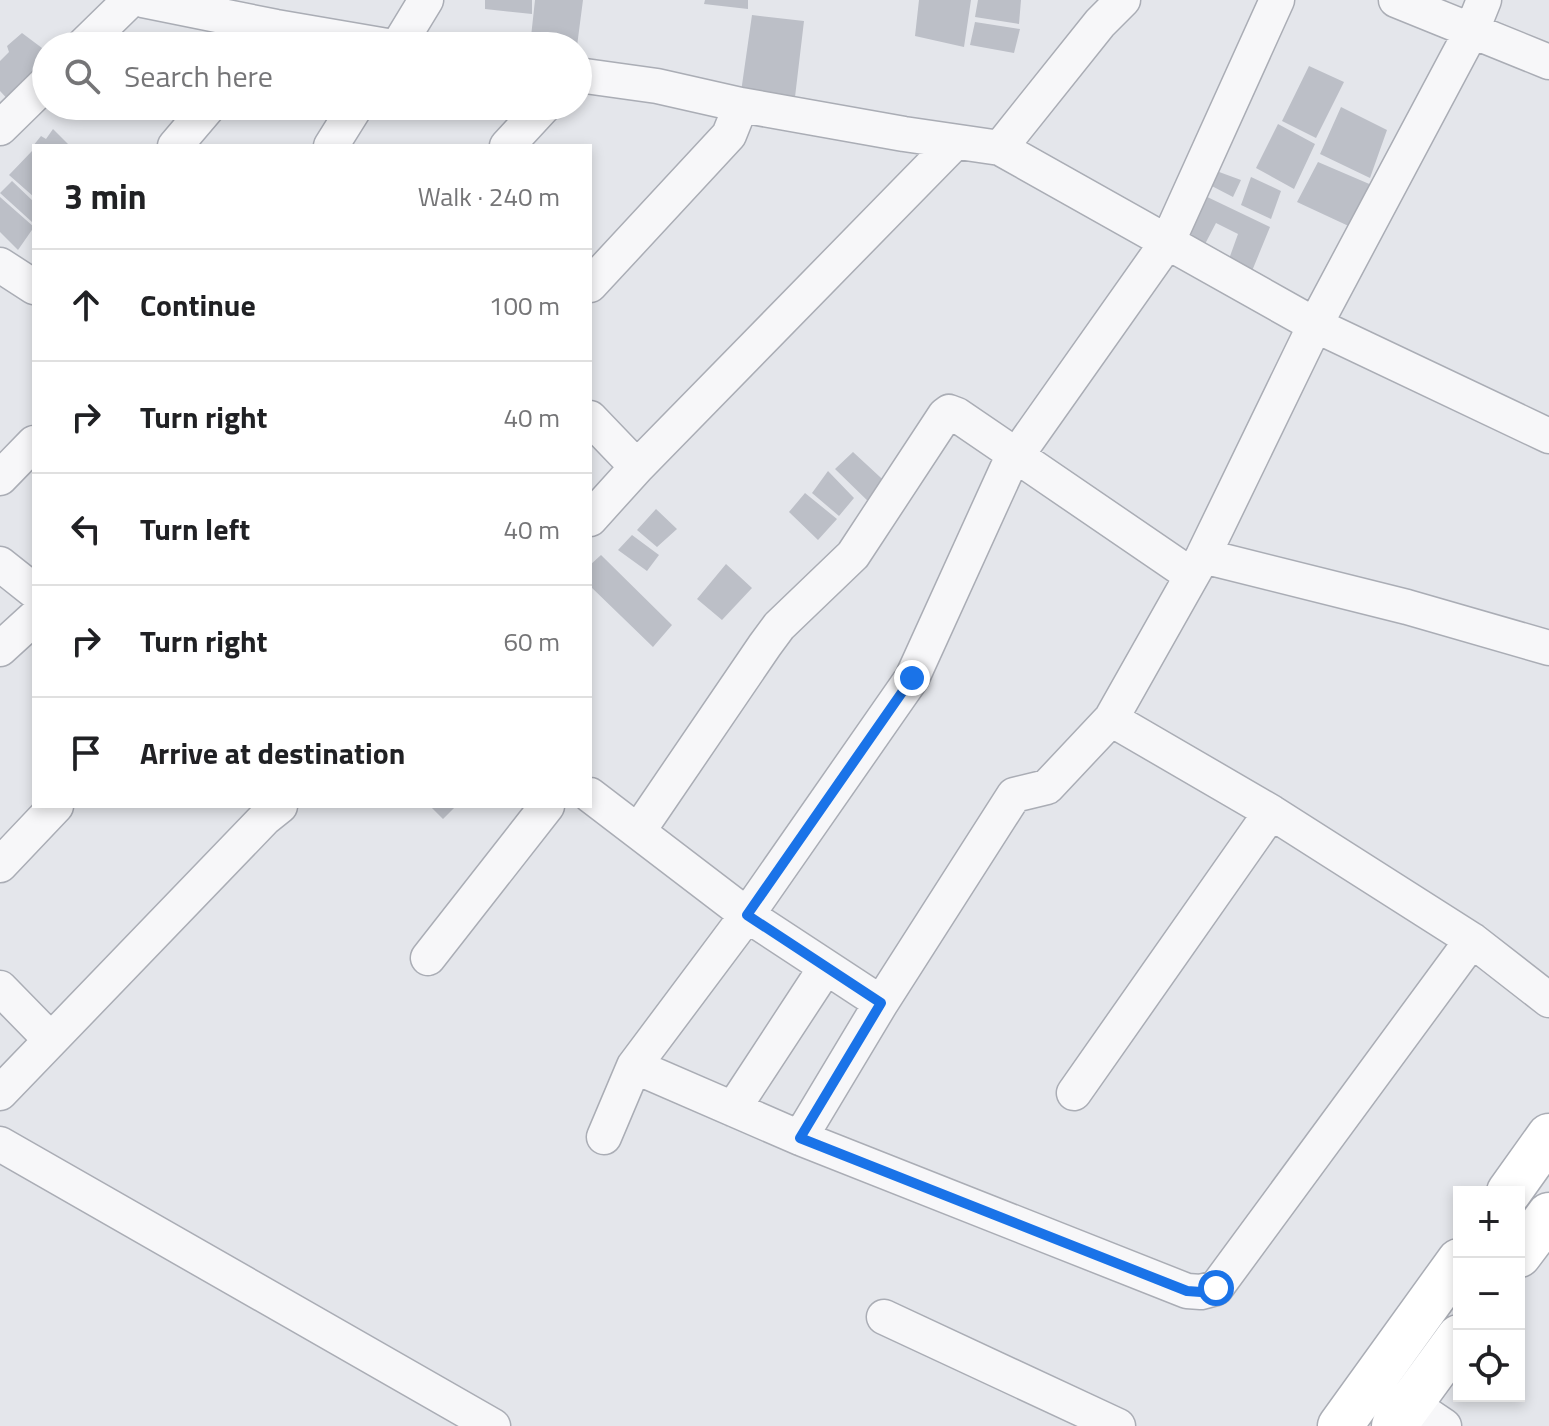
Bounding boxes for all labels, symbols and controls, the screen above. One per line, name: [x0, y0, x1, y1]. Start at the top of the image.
search box: [32, 32, 592, 120]
text: Search here: [124, 53, 273, 99]
icon: search: [60, 54, 104, 98]
text: 3 min: [64, 170, 147, 222]
text: Walk · 240 m: [418, 177, 560, 216]
text: Continue: [140, 282, 256, 328]
icon: ahead: [64, 283, 108, 327]
text: 100 m: [489, 286, 560, 325]
text: Turn right: [140, 394, 268, 440]
icon: right: [64, 395, 108, 439]
text: 40 m: [503, 398, 560, 437]
text: Turn left: [140, 506, 250, 552]
icon: left: [64, 507, 108, 551]
text: 40 m: [503, 510, 560, 549]
text: Turn right: [140, 618, 268, 664]
icon: right: [64, 619, 108, 663]
text: 60 m: [503, 622, 560, 661]
route end: [894, 660, 930, 696]
text: Arrive at destination: [140, 730, 405, 776]
icon: arrive: [64, 731, 108, 775]
map controls: [1453, 1186, 1525, 1402]
button: +: [1453, 1186, 1525, 1258]
button: −: [1453, 1258, 1525, 1330]
route start: [1198, 1270, 1234, 1306]
button: locate: [1453, 1330, 1525, 1402]

